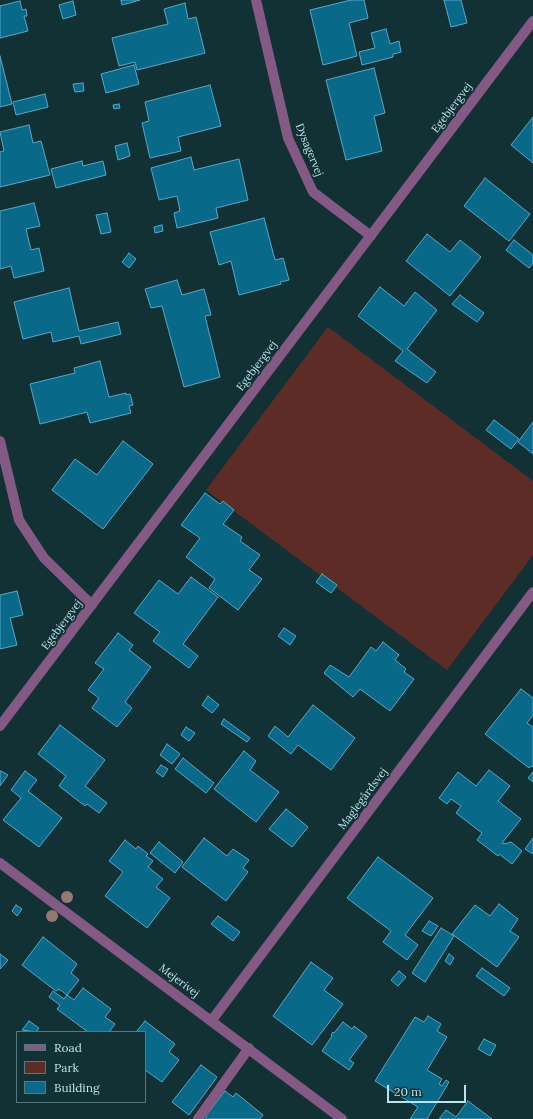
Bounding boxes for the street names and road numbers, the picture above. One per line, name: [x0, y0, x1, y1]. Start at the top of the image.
street label: Egebjergvej: [429, 80, 475, 136]
street label: Dysagervej: [292, 122, 326, 178]
street label: Egebjergvej: [234, 338, 280, 394]
street label: Egebjergvej: [39, 597, 85, 653]
street label: Maglegårdsvej: [336, 766, 390, 832]
street label: Mejerivej: [156, 962, 202, 1000]

